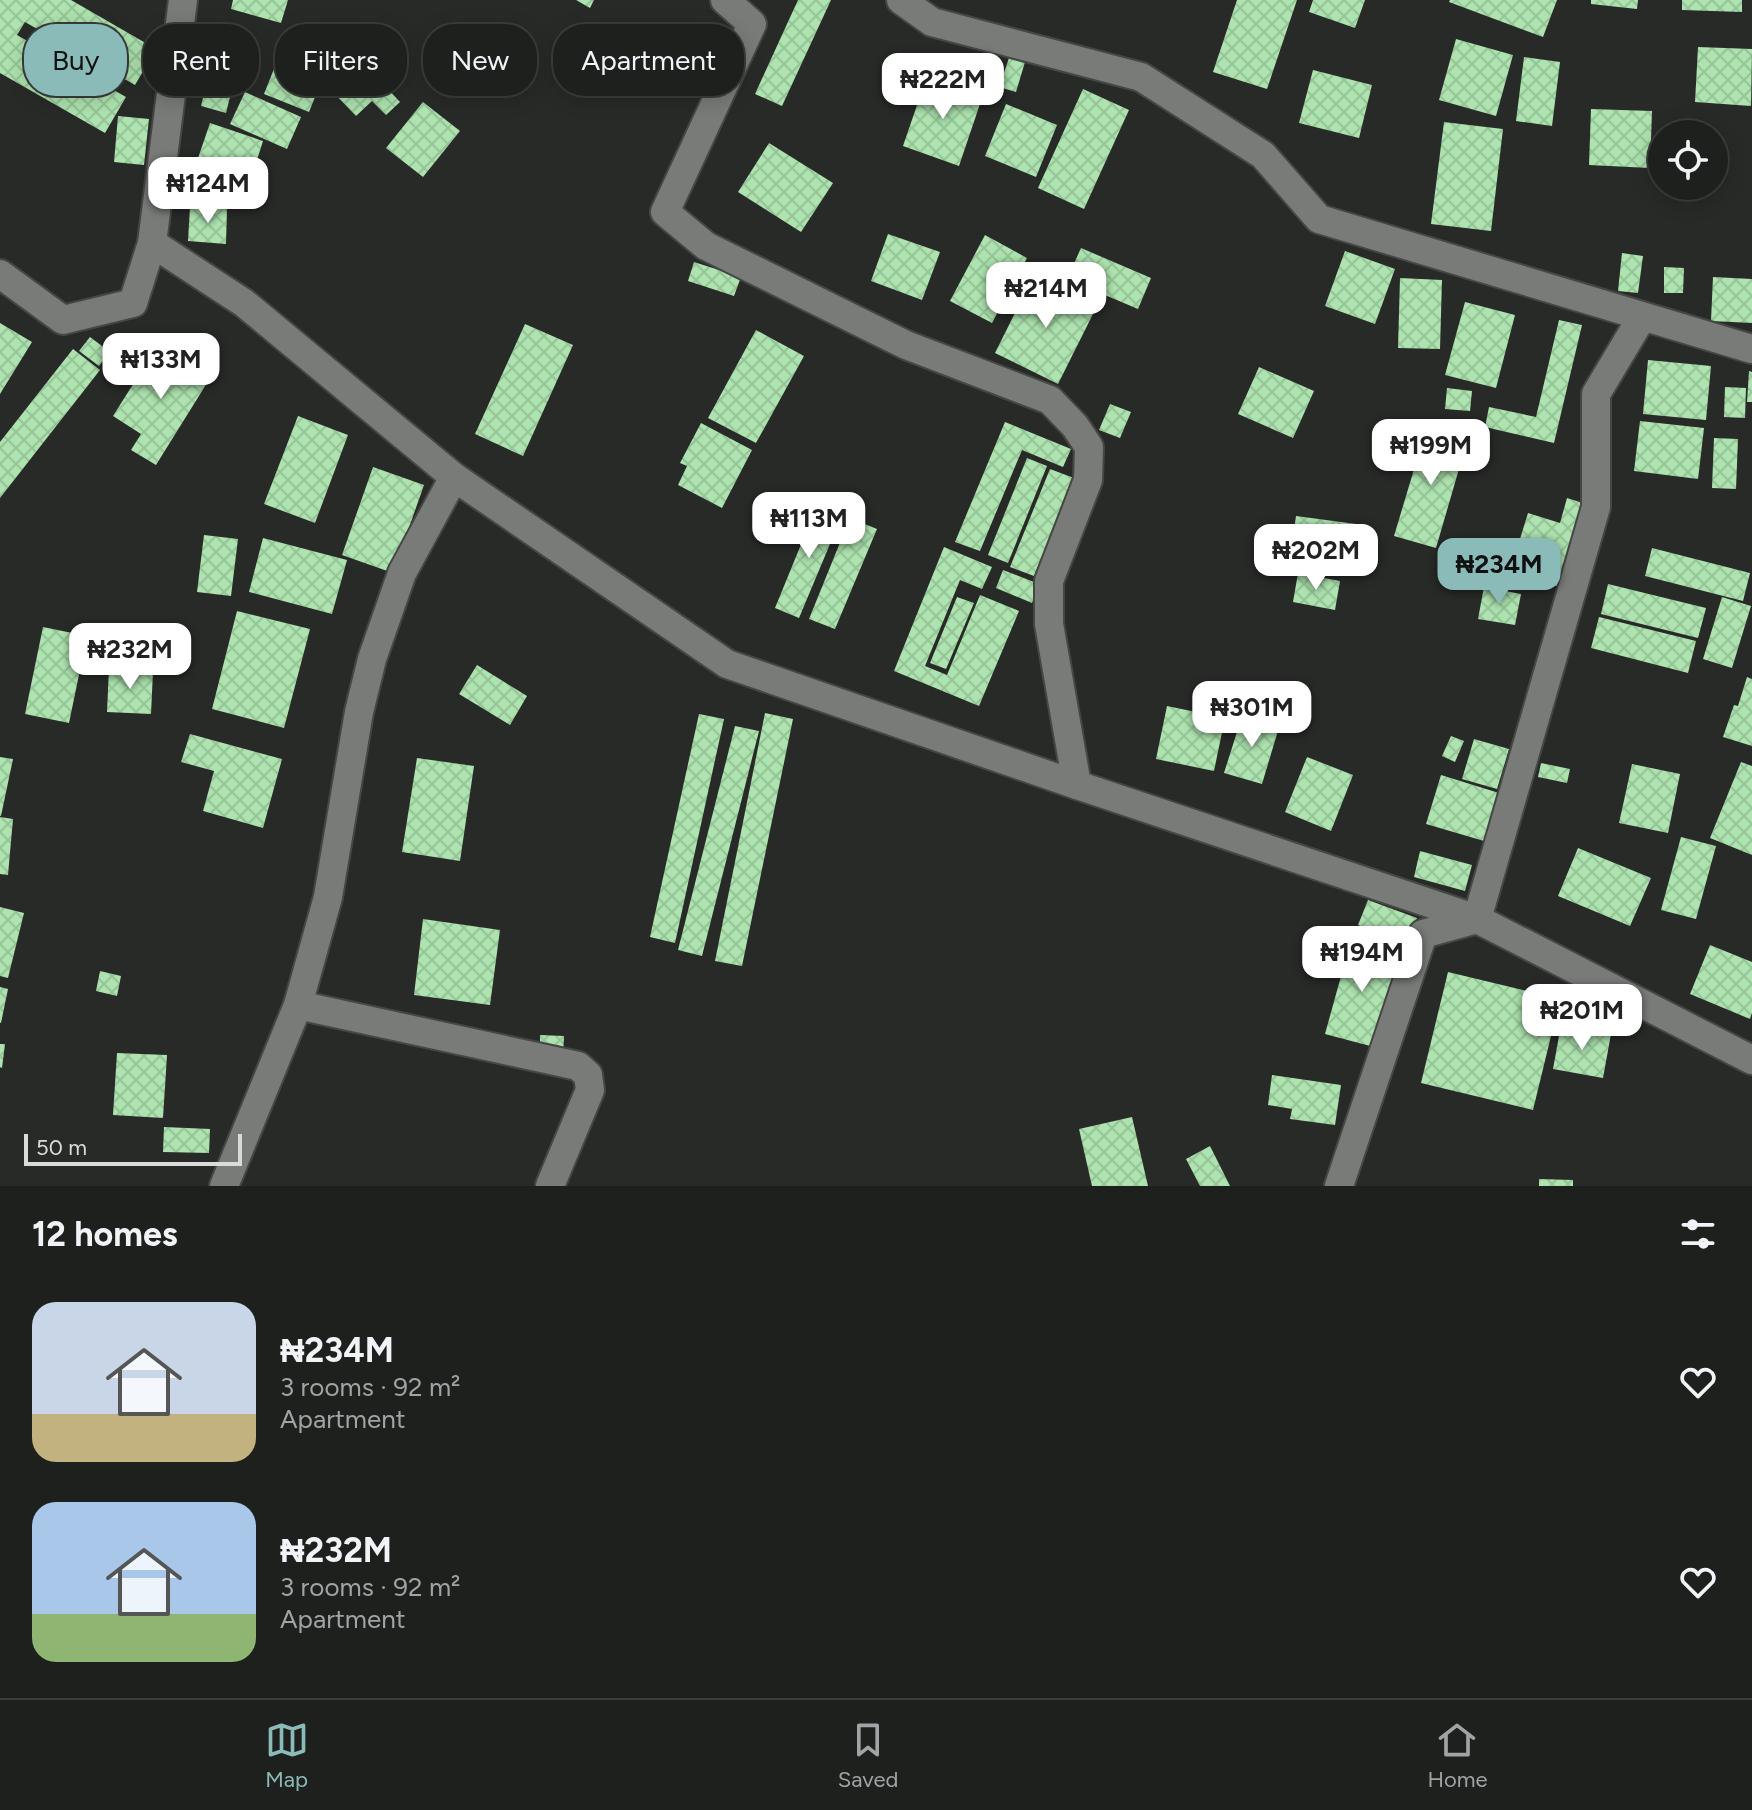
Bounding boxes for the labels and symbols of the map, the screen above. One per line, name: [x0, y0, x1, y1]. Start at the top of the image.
pin: ₦222M: [887, 53, 999, 121]
pin: ₦124M: [152, 157, 264, 225]
pin: ₦214M: [990, 262, 1102, 330]
pin: ₦133M: [105, 333, 217, 401]
pin: ₦199M: [1375, 419, 1487, 487]
pin: ₦113M: [753, 492, 865, 560]
pin: ₦202M: [1260, 524, 1372, 592]
pin: ₦234M: [1443, 538, 1555, 606]
pin: ₦232M: [74, 623, 186, 691]
pin: ₦301M: [1196, 681, 1308, 749]
pin: ₦194M: [1306, 926, 1418, 994]
pin: ₦201M: [1526, 984, 1638, 1052]
scale bar: [24, 1130, 242, 1166]

